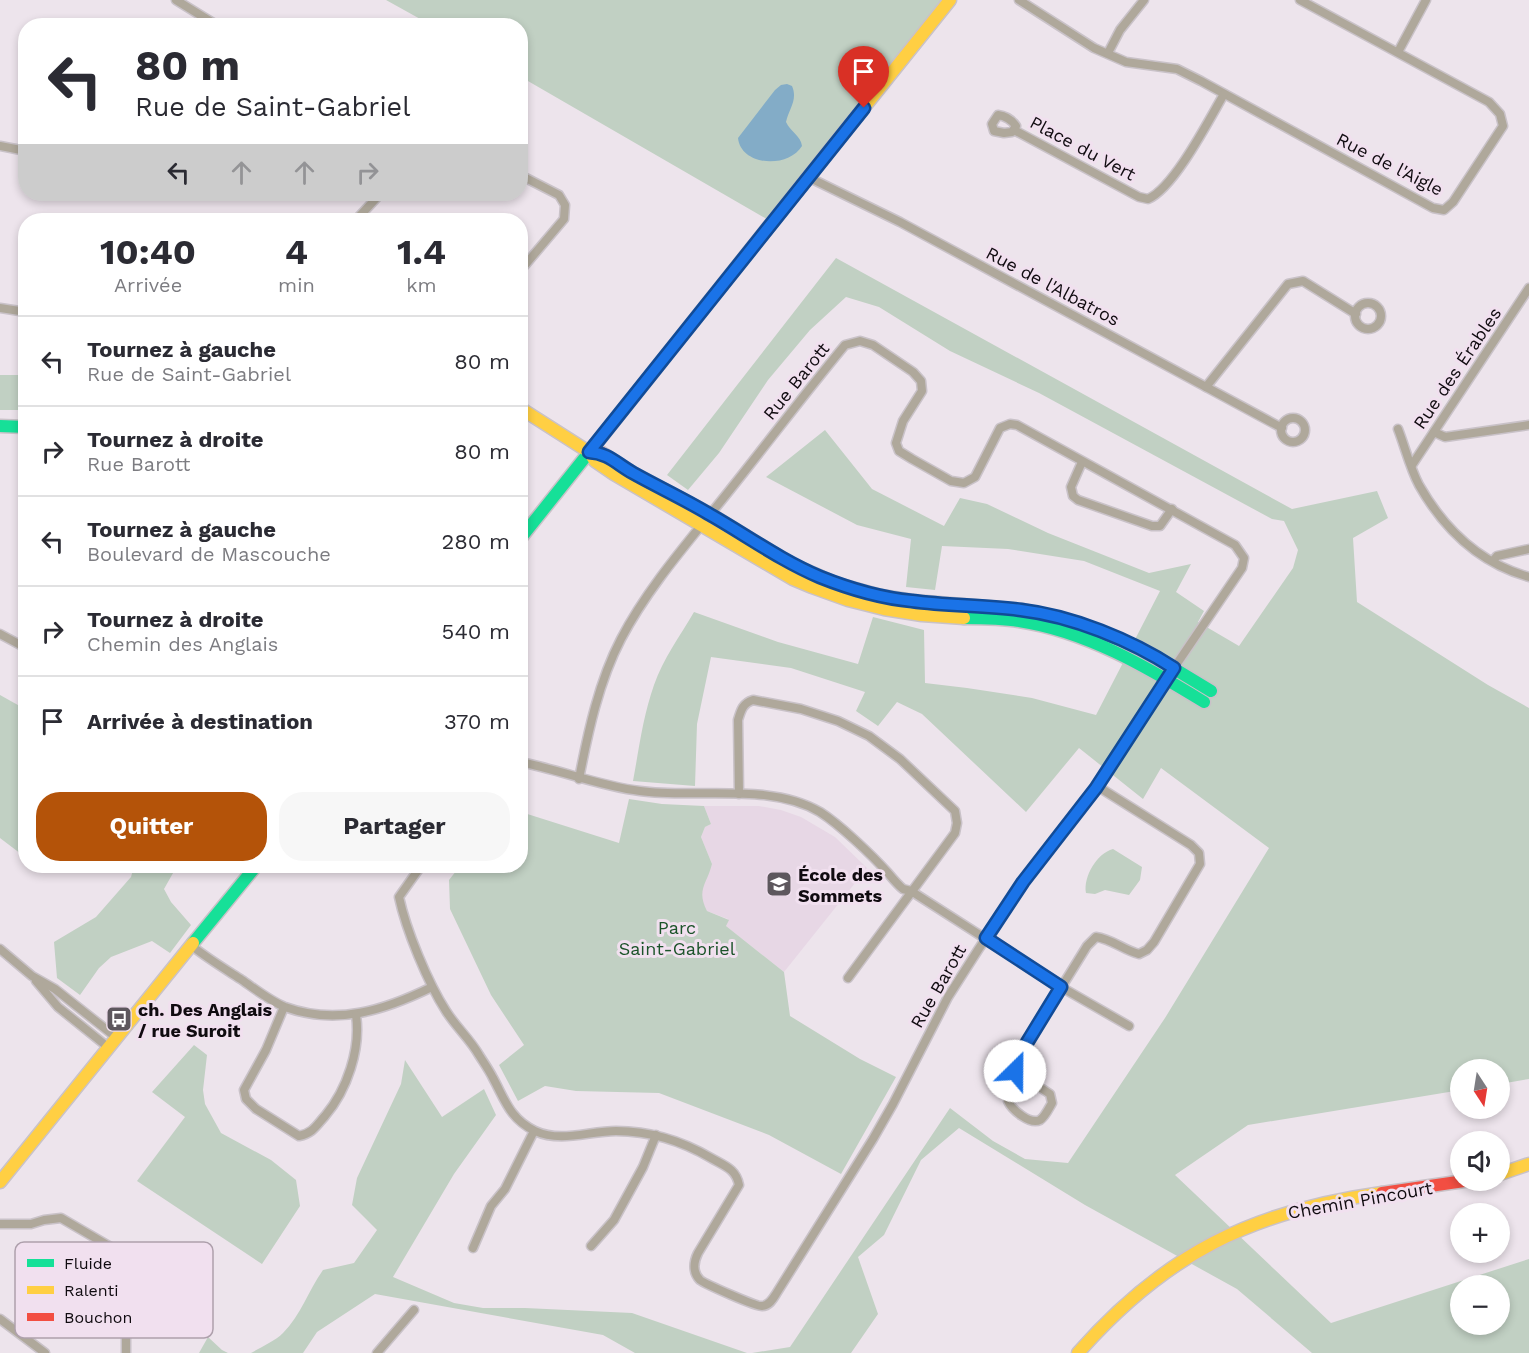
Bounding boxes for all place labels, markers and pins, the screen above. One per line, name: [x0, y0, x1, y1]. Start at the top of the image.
pin: [838, 46, 889, 108]
place label: École des Sommets: [798, 864, 883, 906]
school or university icon: École des Sommets: [764, 869, 794, 899]
place label: ch. Des Anglais / rue Suroit: [138, 999, 273, 1041]
bus stop icon: ch. Des Anglais / rue Suroit: [104, 1004, 134, 1034]

